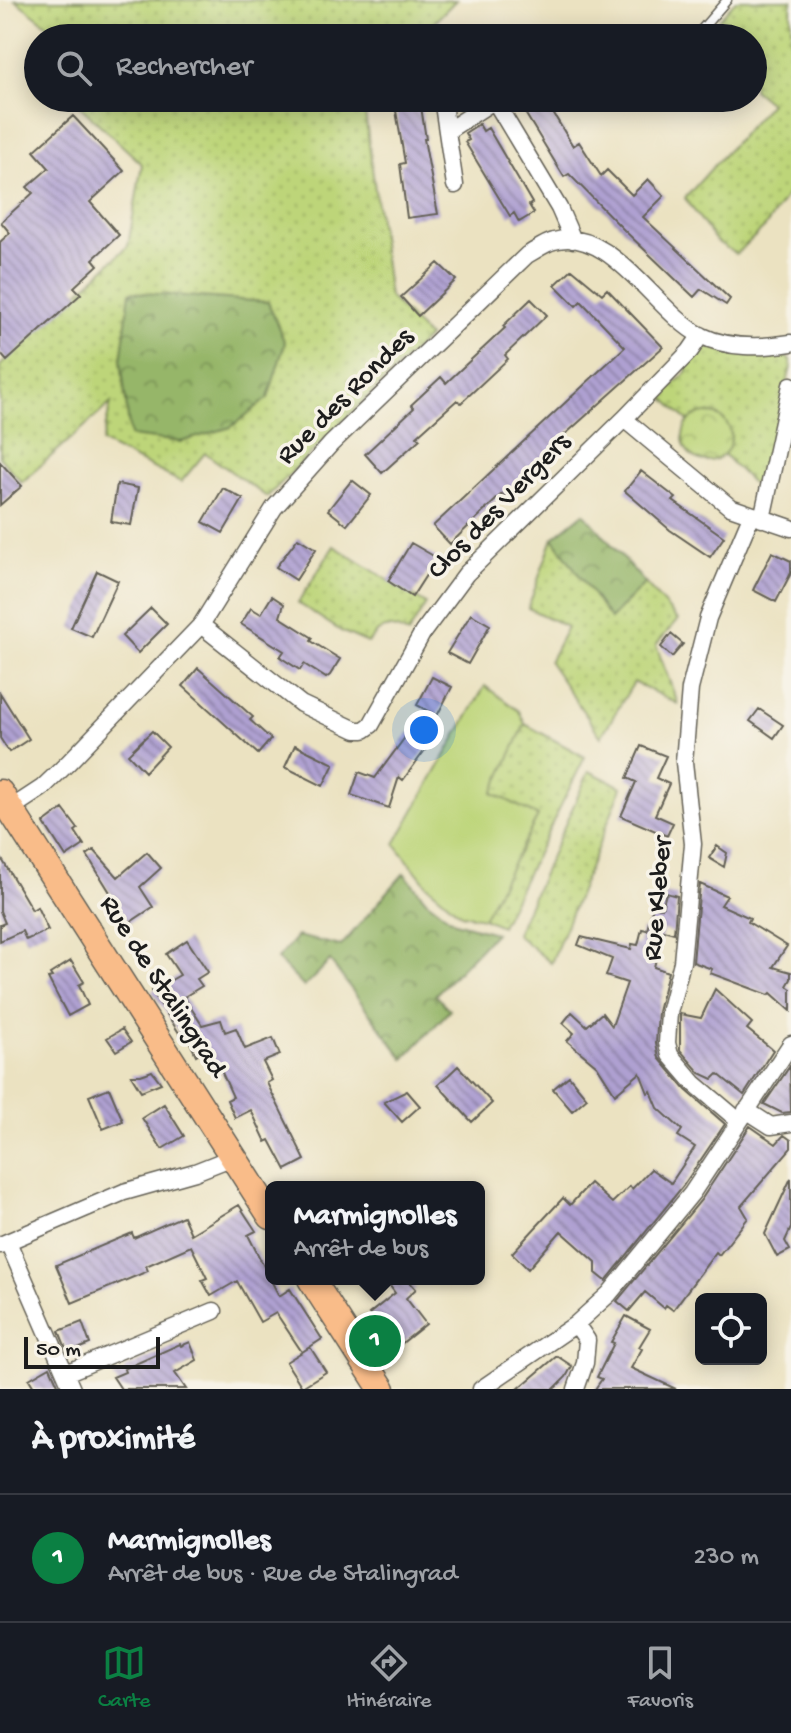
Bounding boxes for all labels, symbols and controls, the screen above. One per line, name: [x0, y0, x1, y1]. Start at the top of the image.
search box: [24, 24, 767, 112]
icon: search: [52, 46, 96, 90]
text: Rechercher: [116, 51, 252, 86]
street label: Rue des Rondes: [271, 321, 422, 472]
street label: Clos des Vergers: [422, 426, 579, 587]
your location: [404, 710, 444, 750]
street label: Rue Kleber: [637, 834, 681, 962]
street label: Rue de Stalingrad: [91, 890, 234, 1086]
popup: [265, 1181, 485, 1285]
text: Marmignolles: [294, 1200, 456, 1235]
text: Arrêt de bus: [294, 1235, 428, 1266]
map controls: [695, 1293, 767, 1365]
button: locate: [695, 1293, 767, 1365]
pin: 1: [349, 1311, 401, 1371]
scale bar: [24, 1333, 160, 1369]
text: 50 m: [36, 1338, 81, 1364]
text: À proximité: [32, 1421, 195, 1461]
text: Marmignolles: [108, 1525, 271, 1560]
text: 1: [53, 1543, 63, 1574]
text: 230 m: [693, 1543, 759, 1574]
text: Arrêt de bus · Rue de Stalingrad: [108, 1560, 457, 1591]
tab: Carte: [98, 1641, 150, 1715]
tab: Itinéraire: [347, 1641, 431, 1715]
tab: Favoris: [628, 1641, 693, 1715]

